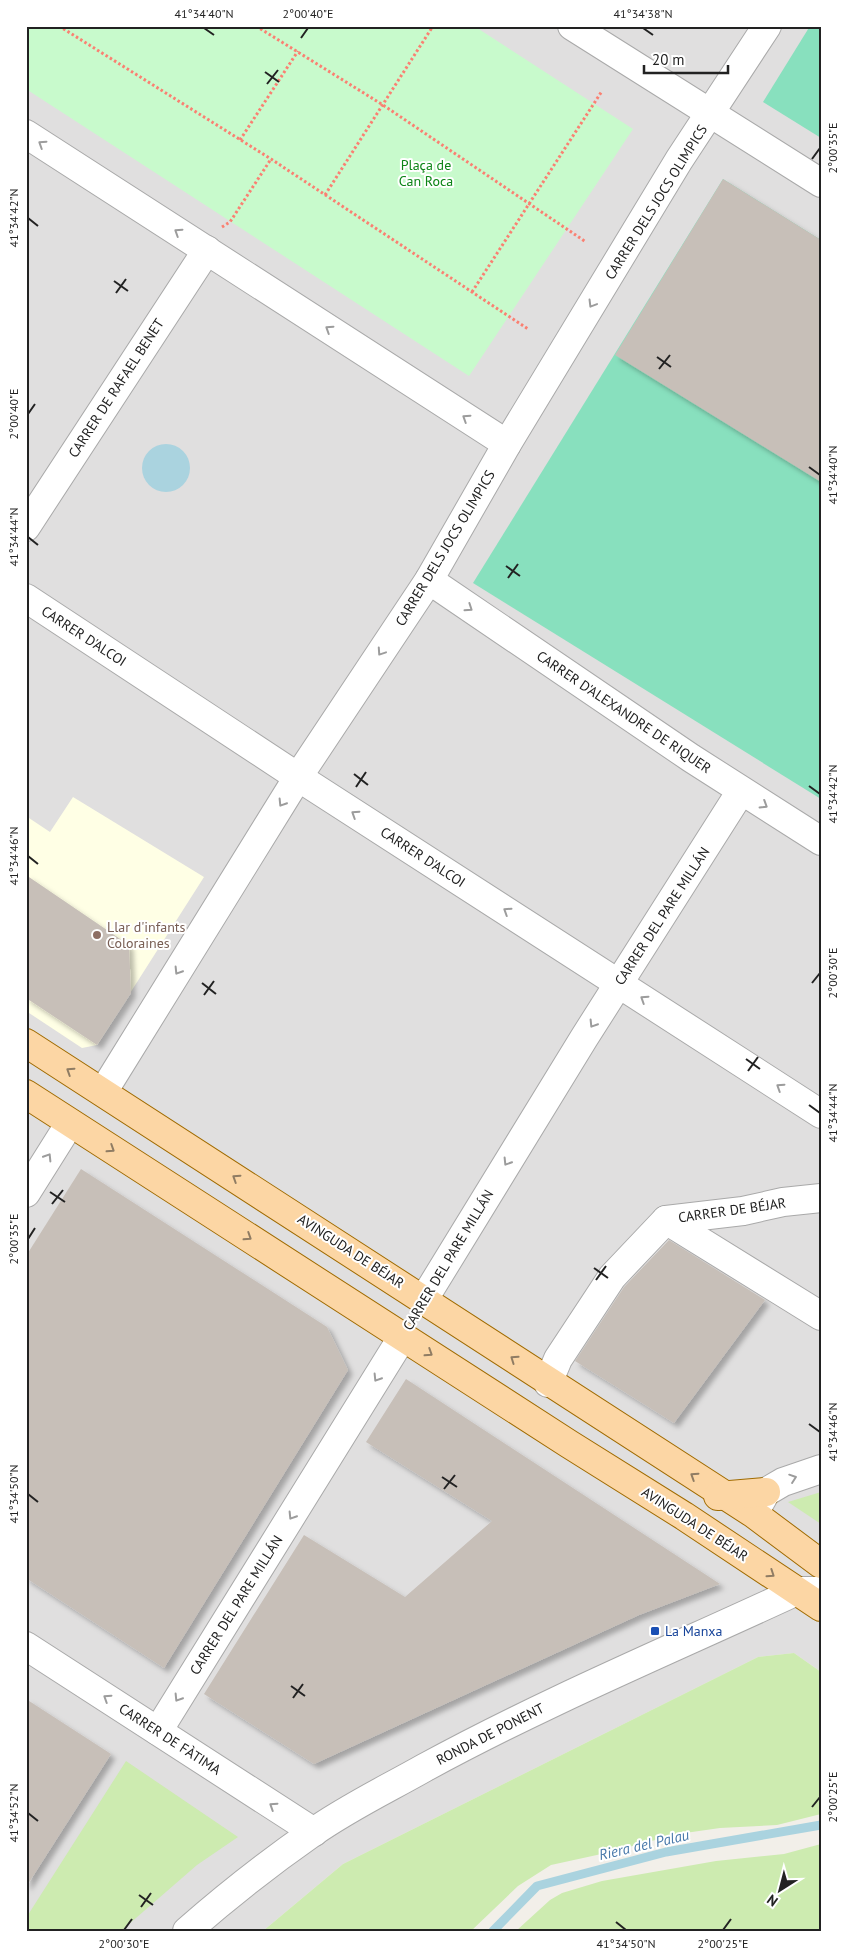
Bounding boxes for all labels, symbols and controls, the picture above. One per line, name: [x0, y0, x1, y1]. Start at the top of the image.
text: 41°34'40"N: [174, 6, 234, 21]
text: 2°00'40"E: [283, 6, 333, 21]
text: 41°34'38"N: [613, 6, 673, 21]
scale bar: [644, 42, 728, 74]
text: 20 m: [652, 50, 685, 69]
street label: CARRER DELS JOCS OLIMPICS: [601, 121, 711, 283]
text: 2°00'35"E: [825, 123, 840, 173]
one-way arrow: [38, 141, 47, 150]
park label: Plaça de Can Roca: [399, 156, 453, 190]
text: 41°34'42"N: [6, 188, 21, 248]
one-way arrow: [175, 228, 184, 238]
one-way arrow: [589, 299, 599, 308]
street label: CARRER DE RAFAEL BENET: [64, 315, 168, 461]
one-way arrow: [326, 326, 335, 336]
text: 2°00'40"E: [6, 389, 21, 439]
one-way arrow: [462, 415, 472, 424]
text: 41°34'40"N: [825, 445, 840, 505]
street label: CARRER DELS JOCS OLIMPICS: [391, 467, 499, 629]
text: 41°34'44"N: [6, 507, 21, 567]
street label: CARRER D'ALCOI: [38, 602, 130, 670]
one-way arrow: [463, 602, 473, 611]
one-way arrow: [378, 647, 387, 656]
street label: CARRER D'ALEXANDRE DE RIQUER: [533, 647, 715, 777]
text: 41°34'42"N: [825, 764, 840, 824]
one-way arrow: [279, 797, 289, 806]
one-way arrow: [759, 799, 768, 809]
one-way arrow: [352, 811, 361, 820]
street label: CARRER D'ALCOI: [377, 823, 469, 891]
text: 41°34'46"N: [6, 826, 21, 886]
street label: CARRER DEL PARE MILLÁN: [611, 844, 713, 988]
one-way arrow: [503, 908, 513, 917]
place label: Llar d'infants Coloraines: [107, 918, 186, 952]
marker: Llar d'infants Coloraines: [91, 929, 103, 941]
text: 2°00'30"E: [825, 948, 840, 998]
one-way arrow: [175, 965, 185, 974]
one-way arrow: [640, 995, 649, 1005]
one-way arrow: [589, 1018, 599, 1027]
one-way arrow: [67, 1068, 76, 1077]
text: 41°34'44"N: [825, 1083, 840, 1143]
one-way arrow: [776, 1084, 785, 1094]
one-way arrow: [106, 1143, 115, 1152]
one-way arrow: [42, 1154, 51, 1163]
one-way arrow: [504, 1156, 514, 1165]
one-way arrow: [233, 1174, 242, 1184]
street label: CARRER DEL PARE MILLÁN: [399, 1186, 497, 1334]
street label: CARRER DE BÉJAR: [677, 1194, 787, 1226]
street label: AVINGUDA DE BÉJAR: [294, 1210, 408, 1292]
text: 2°00'35"E: [6, 1214, 21, 1264]
one-way arrow: [242, 1231, 252, 1240]
one-way arrow: [423, 1347, 433, 1356]
one-way arrow: [510, 1356, 520, 1365]
one-way arrow: [374, 1372, 384, 1381]
text: 41°34'46"N: [825, 1402, 840, 1462]
text: 41°34'50"N: [6, 1464, 21, 1524]
one-way arrow: [691, 1473, 700, 1483]
one-way arrow: [788, 1474, 796, 1484]
street label: AVINGUDA DE BÉJAR: [638, 1483, 752, 1565]
one-way arrow: [288, 1510, 298, 1519]
street label: CARRER DEL PARE MILLÁN: [186, 1532, 286, 1678]
one-way arrow: [766, 1568, 775, 1577]
place label: La Manxa: [665, 1622, 723, 1640]
marker: La Manxa: [649, 1625, 661, 1637]
one-way arrow: [175, 1693, 185, 1702]
one-way arrow: [103, 1695, 113, 1704]
street label: CARRER DE FÀTIMA: [116, 1699, 225, 1779]
street label: RONDA DE PONENT: [433, 1699, 547, 1769]
text: 2°00'25"E: [825, 1772, 840, 1822]
text: 41°34'52"N: [6, 1783, 21, 1843]
one-way arrow: [269, 1802, 278, 1812]
water label: Riera del Palau: [597, 1825, 691, 1864]
north arrow: [754, 1864, 804, 1914]
text: N: [763, 1891, 781, 1911]
text: 2°00'30"E: [99, 1936, 149, 1951]
text: 41°34'50"N: [596, 1936, 656, 1951]
text: 2°00'25"E: [698, 1936, 748, 1951]

